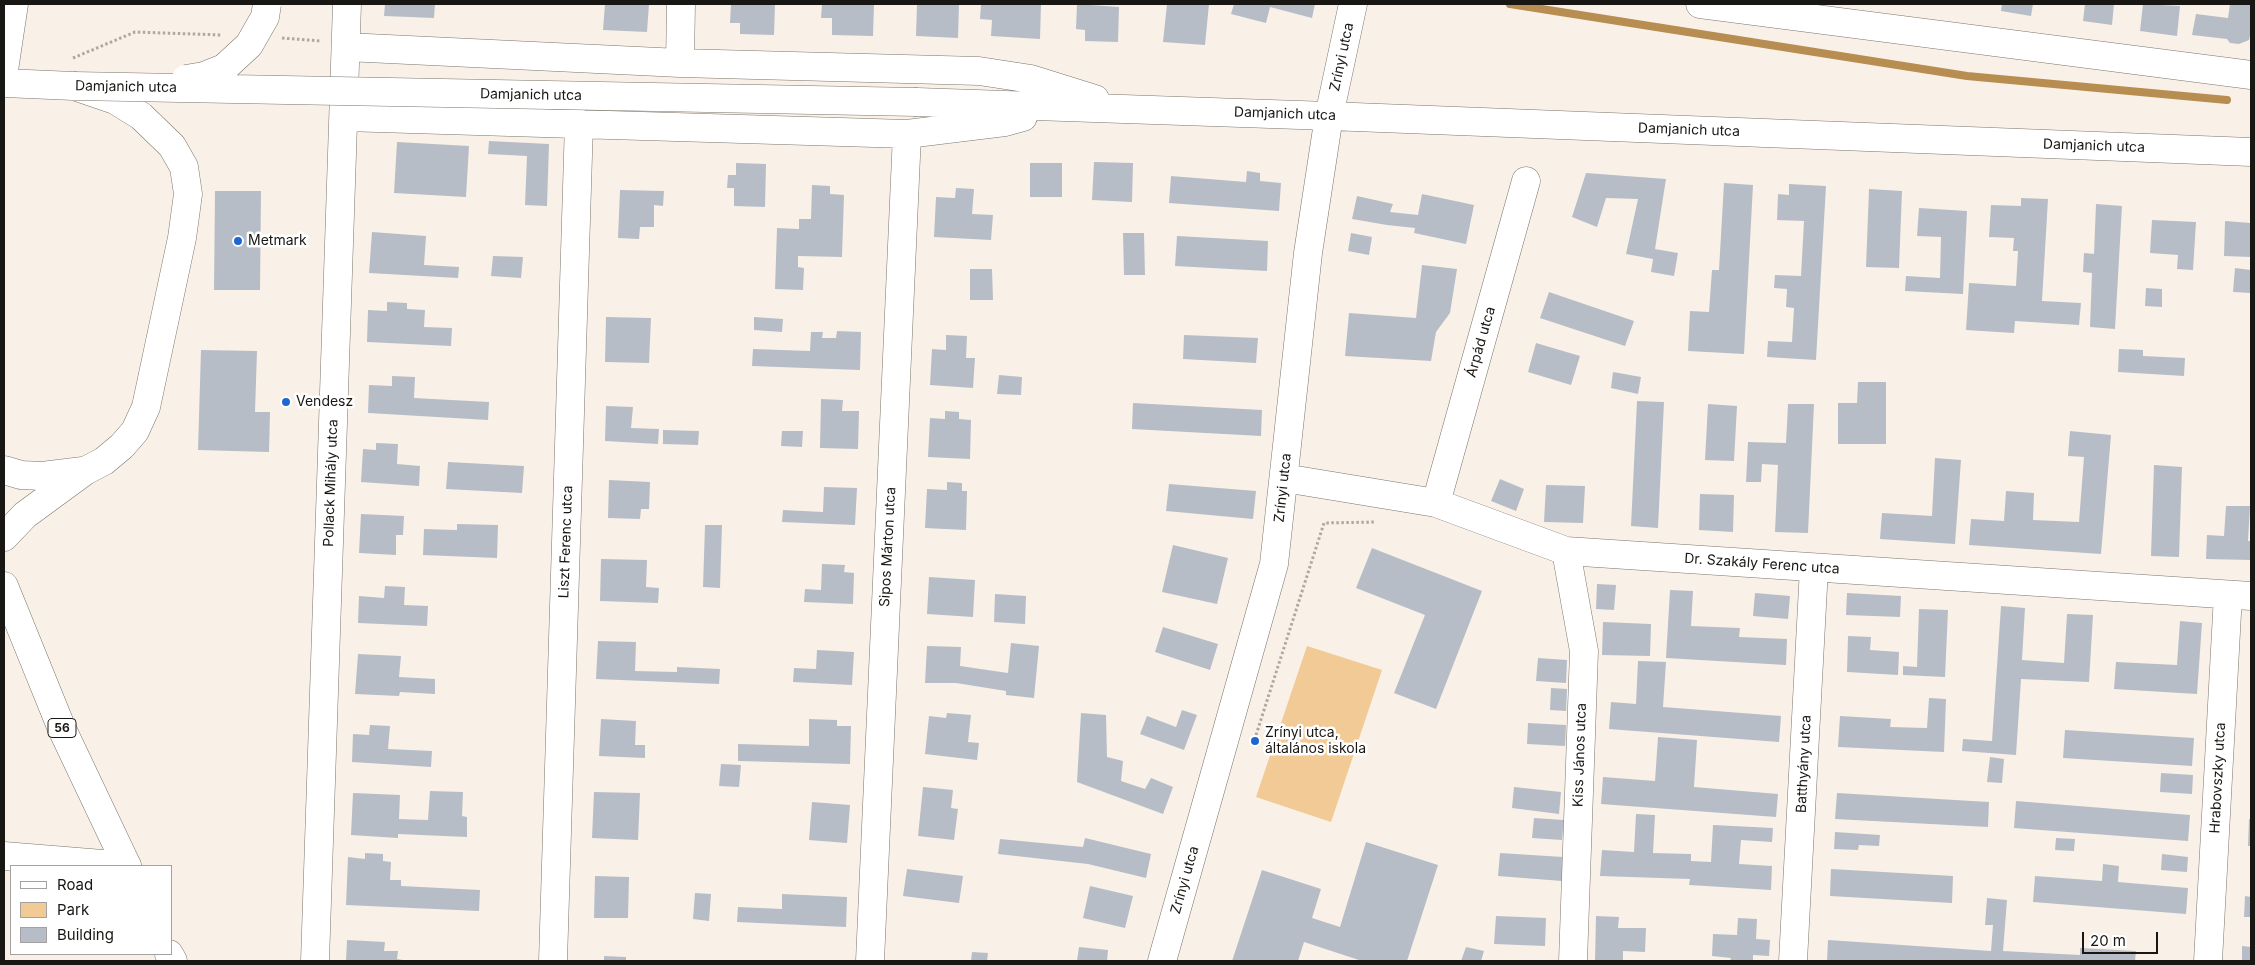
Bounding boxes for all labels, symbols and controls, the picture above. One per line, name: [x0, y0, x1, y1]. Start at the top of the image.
street label: Zrínyi utca: [1327, 21, 1357, 93]
street label: Damjanich utca: [75, 78, 177, 96]
street label: Damjanich utca: [480, 86, 582, 104]
street label: Damjanich utca: [1234, 104, 1336, 124]
street label: Damjanich utca: [1638, 120, 1740, 140]
street label: Damjanich utca: [2043, 136, 2145, 156]
place label: Metmark: [248, 233, 307, 249]
marker: Metmark: [232, 235, 244, 247]
street label: Árpád utca: [1463, 305, 1499, 379]
place label: Vendesz: [296, 394, 353, 410]
marker: Vendesz: [280, 396, 292, 408]
street label: Pollack Mihály utca: [320, 419, 342, 547]
street label: Zrínyi utca: [1271, 452, 1295, 524]
street label: Liszt Ferenc utca: [556, 485, 576, 599]
street label: Sipos Márton utca: [876, 486, 900, 608]
street label: Dr. Szakály Ferenc utca: [1684, 550, 1840, 578]
street label: Kiss János utca: [1570, 703, 1590, 807]
street label: Batthyány utca: [1793, 715, 1815, 813]
road number: 56: [48, 718, 76, 738]
street label: Hrabovszky utca: [2207, 722, 2229, 834]
place label: Zrínyi utca, általános iskola: [1265, 725, 1366, 758]
marker: Zrínyi utca, általános iskola: [1249, 735, 1261, 747]
street label: Zrínyi utca: [1167, 844, 1203, 916]
legend: [10, 865, 172, 955]
text: Road: [57, 875, 93, 894]
text: Park: [57, 900, 89, 919]
scale bar: [2085, 922, 2161, 954]
text: Building: [57, 925, 114, 944]
text: 20 m: [2090, 931, 2126, 950]

